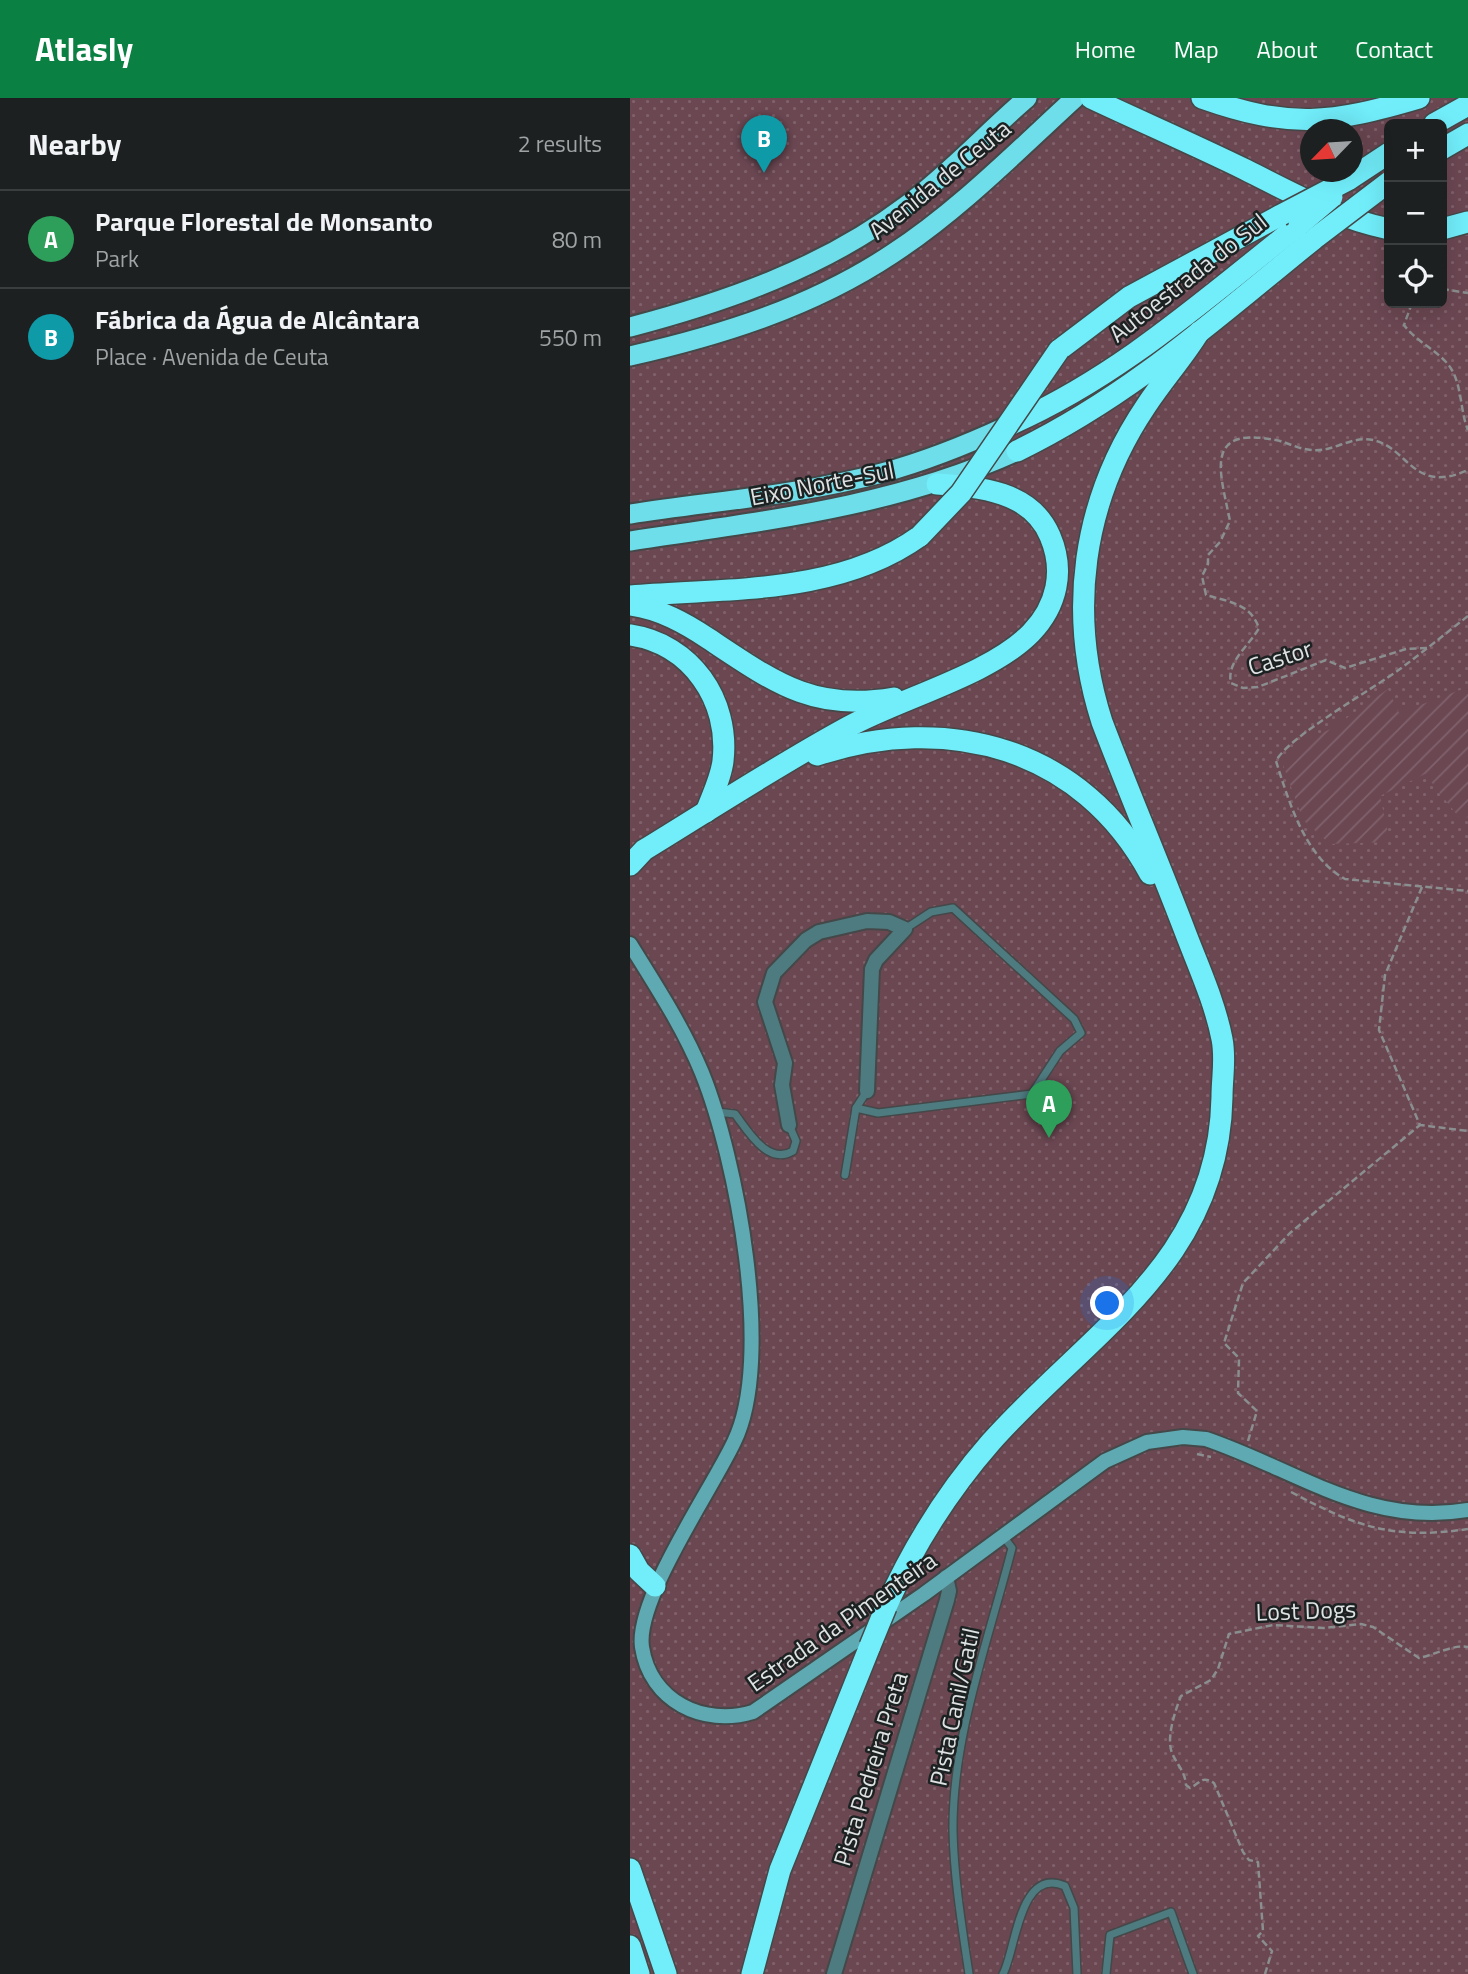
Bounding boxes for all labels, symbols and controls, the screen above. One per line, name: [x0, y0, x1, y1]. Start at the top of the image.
text: Atlasly: [35, 24, 133, 74]
text: Home: [1075, 31, 1136, 67]
text: Map: [1174, 31, 1219, 67]
text: About: [1257, 31, 1317, 67]
text: Contact: [1355, 31, 1433, 67]
street label: Avenida de Ceuta: [861, 111, 1018, 248]
pin: B: [741, 115, 787, 173]
north arrow: [1300, 119, 1363, 182]
map controls: [1384, 119, 1447, 308]
button: +: [1384, 119, 1447, 182]
text: Nearby: [28, 121, 121, 167]
text: 2 results: [518, 126, 602, 161]
button: −: [1384, 182, 1447, 245]
text: Parque Florestal de Monsanto: [95, 202, 433, 241]
street label: Autoestrada do Sul: [1101, 204, 1274, 351]
text: A: [44, 222, 58, 257]
text: 80 m: [552, 222, 602, 257]
text: Park: [95, 241, 139, 276]
button: locate: [1384, 245, 1447, 308]
text: Fábrica da Água de Alcântara: [95, 300, 420, 339]
text: B: [44, 320, 58, 355]
text: 550 m: [539, 320, 602, 355]
text: Place · Avenida de Ceuta: [95, 339, 329, 374]
street label: Eixo Norte-Sul: [747, 451, 897, 515]
street label: Castor: [1243, 630, 1316, 684]
pin: A: [1026, 1080, 1072, 1138]
your location: [1090, 1286, 1124, 1320]
street label: Estrada da Pimenteira: [739, 1542, 943, 1700]
street label: Lost Dogs: [1255, 1590, 1357, 1630]
street label: Pista Canil/Gatil: [920, 1624, 988, 1789]
street label: Pista Pedreira Preta: [823, 1667, 917, 1870]

